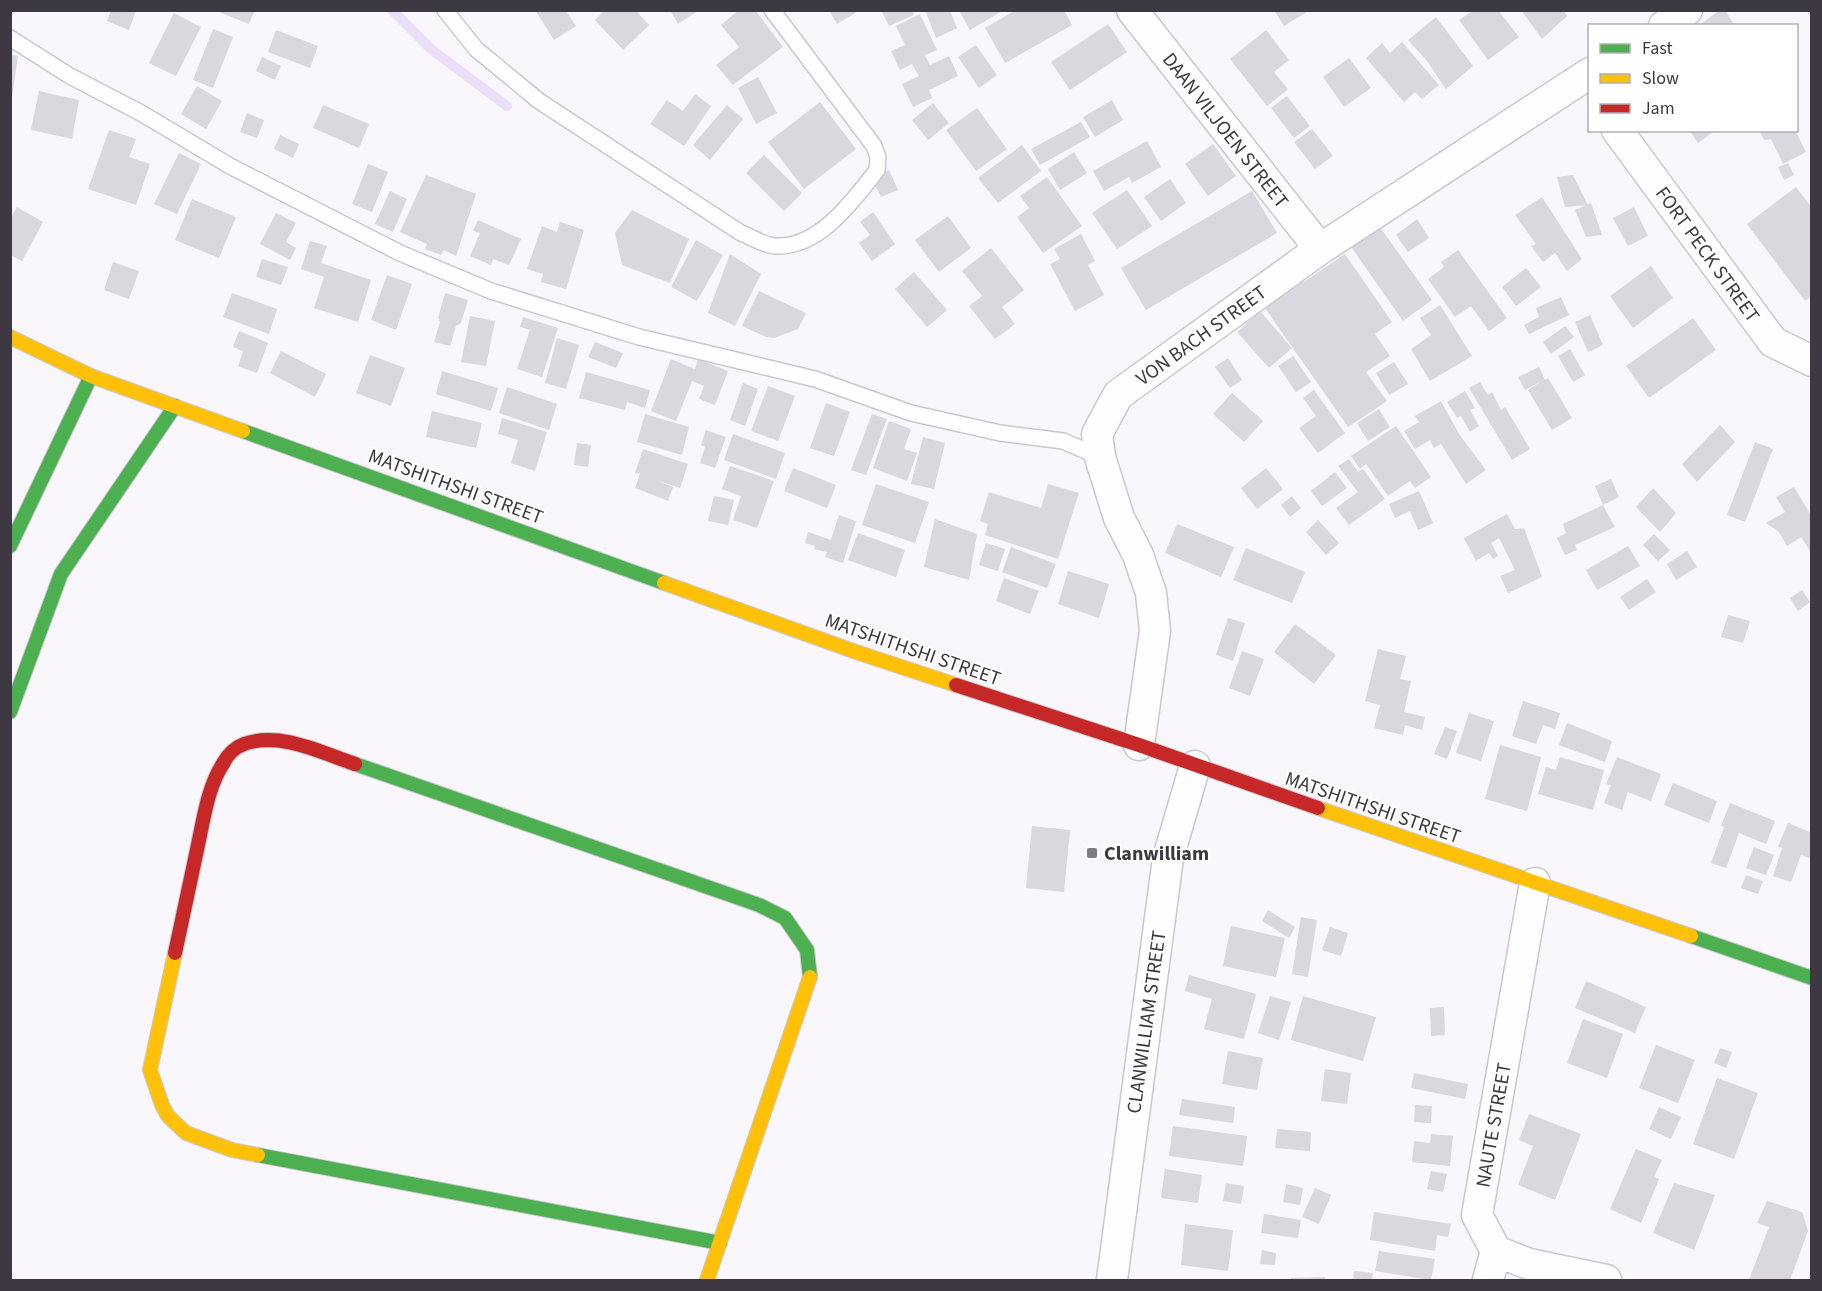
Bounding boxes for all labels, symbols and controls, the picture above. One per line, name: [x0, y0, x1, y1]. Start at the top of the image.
legend: [1588, 24, 1798, 132]
text: Fast: [1642, 36, 1673, 61]
street label: DAAN VILJOEN STREET: [1156, 47, 1295, 214]
text: Slow: [1642, 66, 1679, 91]
text: Jam: [1642, 96, 1675, 121]
street label: FORT PECK STREET: [1648, 181, 1766, 329]
street label: VON BACH STREET: [1131, 279, 1273, 393]
street label: MATSHITHSHI STREET: [364, 442, 547, 532]
street label: MATSHITHSHI STREET: [821, 607, 1005, 693]
street label: MATSHITHSHI STREET: [1281, 765, 1465, 851]
place label: Clanwilliam: [1104, 840, 1209, 868]
marker: Clanwilliam: [1085, 846, 1099, 860]
street label: CLANWILLIAM STREET: [1120, 929, 1174, 1115]
street label: NAUTE STREET: [1469, 1061, 1519, 1190]

